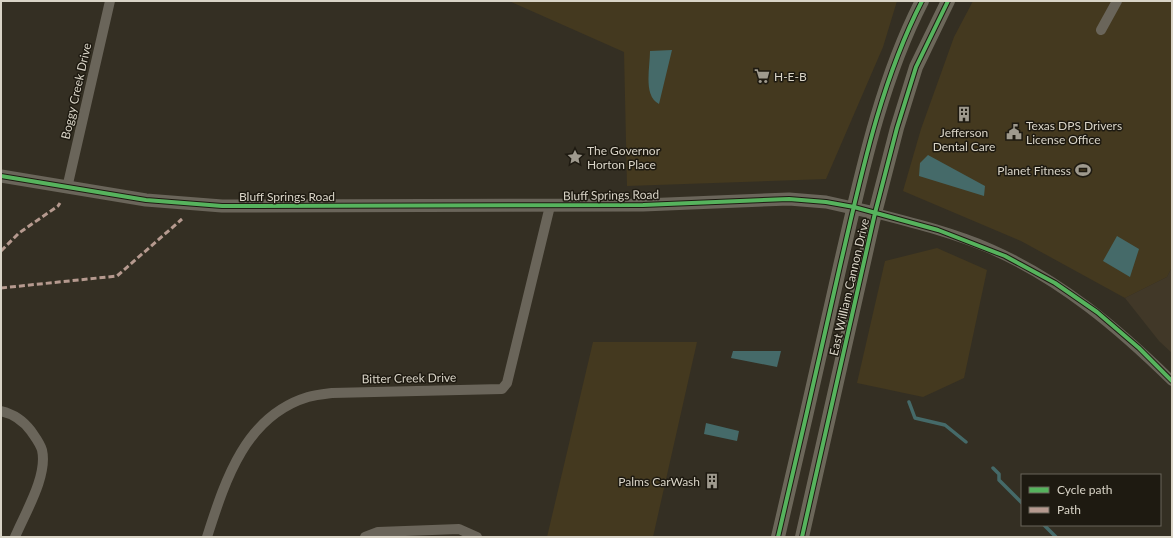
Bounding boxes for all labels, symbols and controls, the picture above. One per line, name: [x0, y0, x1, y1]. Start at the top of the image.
street label: Boggy Creek Drive: [58, 41, 94, 141]
supermarket icon: H-E-B: [753, 67, 771, 85]
place label: H-E-B: [774, 69, 807, 84]
building icon: Jefferson Dental Care: [955, 105, 973, 123]
place label: Texas DPS Drivers License Office: [1026, 118, 1122, 147]
public building icon: Texas DPS Drivers License Office: [1005, 123, 1023, 141]
place label: Jefferson Dental Care: [933, 125, 995, 154]
place label: The Governor Horton Place: [587, 143, 661, 172]
place icon: The Governor Horton Place: [566, 148, 584, 166]
sports icon: Planet Fitness: [1074, 161, 1092, 179]
place label: Planet Fitness: [997, 163, 1071, 178]
street label: Bluff Springs Road: [563, 187, 659, 203]
street label: Bluff Springs Road: [239, 189, 335, 204]
street label: East William Cannon Drive: [826, 217, 872, 357]
street label: Bitter Creek Drive: [361, 370, 457, 386]
building icon: Palms CarWash: [703, 472, 721, 490]
place label: Palms CarWash: [618, 474, 700, 489]
legend: [1021, 474, 1161, 526]
text: Cycle path: [1057, 482, 1112, 497]
text: Path: [1057, 502, 1081, 517]

